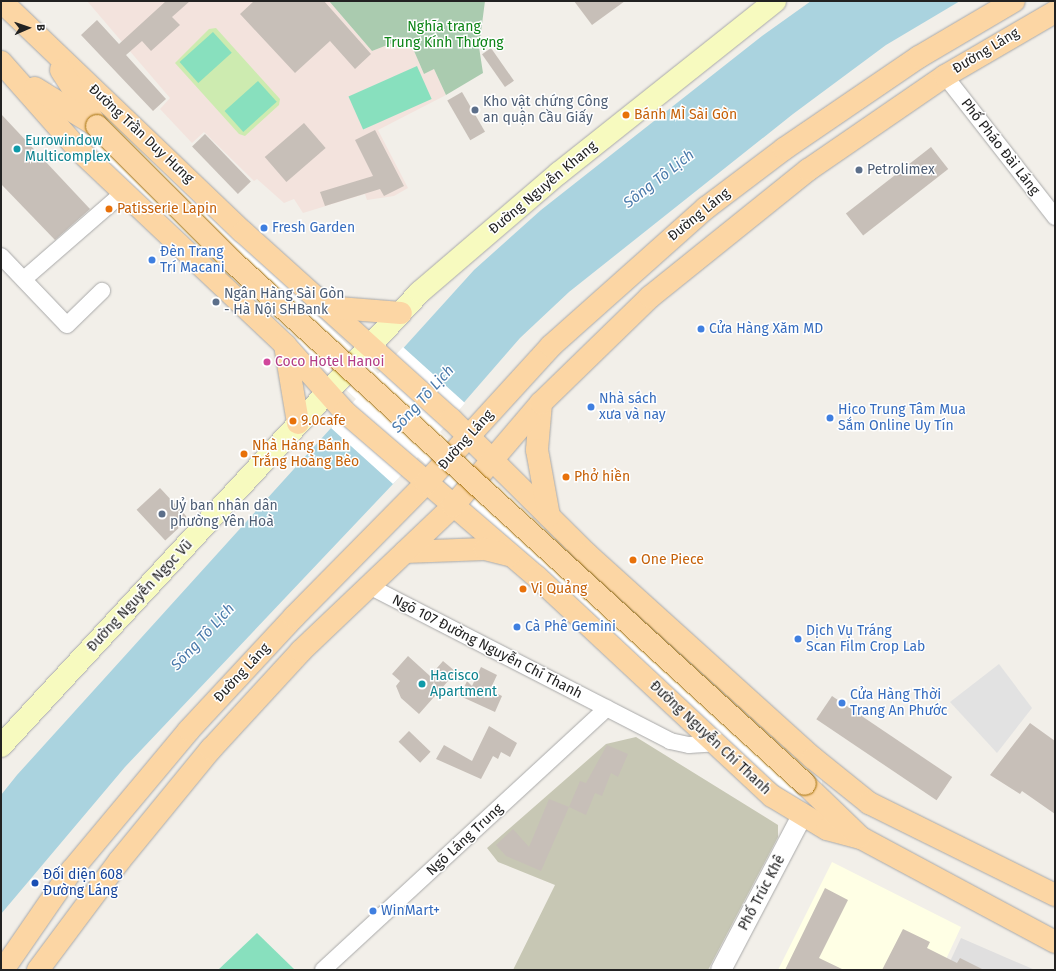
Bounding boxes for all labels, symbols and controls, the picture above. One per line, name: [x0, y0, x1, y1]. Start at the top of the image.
north arrow: [8, 8, 48, 48]
park label: Nghĩa trang Trung Kính Thượng: [384, 19, 504, 52]
text: B: [34, 24, 47, 31]
street label: Đường Láng: [950, 25, 1022, 77]
street label: Đường Trần Duy Hưng: [85, 81, 197, 187]
place label: Kho vật chứng Công an quận Cầu Giấy: [483, 94, 608, 126]
street label: Phố Pháo Đài Láng: [957, 95, 1043, 199]
marker: Kho vật chứng Công an quận Cầu Giấy: [470, 105, 480, 115]
place label: Bánh MÌ Sài Gòn: [634, 107, 737, 123]
marker: Bánh MÌ Sài Gòn: [621, 110, 631, 120]
place label: Eurowindow Multicomplex: [25, 133, 110, 166]
street label: Đường Nguyễn Khang: [486, 138, 600, 238]
marker: Eurowindow Multicomplex: [12, 144, 22, 154]
water label: Sông Tô Lịch: [620, 146, 698, 212]
place label: Petrolimex: [867, 162, 935, 178]
marker: Petrolimex: [854, 165, 864, 175]
street label: Đường Láng: [665, 185, 733, 245]
place label: Patisserie Lapin: [117, 201, 217, 217]
marker: Patisserie Lapin: [104, 204, 114, 214]
place label: Fresh Garden: [272, 220, 355, 236]
marker: Fresh Garden: [259, 223, 269, 233]
place label: Đèn Trang Trí Macani: [160, 244, 225, 276]
marker: Đèn Trang Trí Macani: [147, 255, 157, 265]
place label: Ngân Hàng Sài Gòn - Hà Nội SHBank: [224, 286, 345, 318]
marker: Ngân Hàng Sài Gòn - Hà Nội SHBank: [211, 297, 221, 307]
place label: Cửa Hàng Xăm MD: [709, 321, 823, 337]
marker: Cửa Hàng Xăm MD: [696, 324, 706, 334]
place label: Coco Hotel Hanoi: [275, 354, 384, 370]
marker: Coco Hotel Hanoi: [262, 357, 272, 367]
water label: Sông Tô Lịch: [388, 361, 458, 437]
place label: Nhà sách xưa và nay: [599, 391, 666, 424]
marker: Nhà sách xưa và nay: [586, 402, 596, 412]
place label: Hico Trung Tâm Mua Sắm Online Uy Tín: [838, 402, 966, 434]
street label: Đường Láng: [435, 407, 497, 473]
place label: 9.0cafe: [301, 413, 346, 429]
marker: Hico Trung Tâm Mua Sắm Online Uy Tín: [825, 413, 835, 423]
marker: 9.0cafe: [288, 416, 298, 426]
place label: Nhà Hàng Bánh Trắng Hoàng Bèo: [252, 438, 359, 470]
marker: Nhà Hàng Bánh Trắng Hoàng Bèo: [239, 449, 249, 459]
place label: Phở hiền: [574, 469, 630, 485]
marker: Phở hiền: [561, 472, 571, 482]
place label: Uỷ ban nhân dân phường Yên Hoà: [170, 498, 278, 530]
marker: Uỷ ban nhân dân phường Yên Hoà: [157, 509, 167, 519]
street label: Đường Nguyễn Ngọc Vũ: [84, 537, 196, 655]
place label: One Piece: [641, 552, 704, 568]
marker: One Piece: [628, 555, 638, 565]
place label: Vị Quảng: [531, 581, 587, 597]
marker: Vị Quảng: [518, 584, 528, 594]
street label: Ngõ 107 Đường Nguyễn Chí Thanh: [389, 592, 585, 702]
water label: Sông Tô Lịch: [168, 600, 238, 674]
place label: Cà Phê Gemini: [525, 619, 616, 635]
marker: Cà Phê Gemini: [512, 622, 522, 632]
place label: Dịch Vụ Tráng Scan Film Crop Lab: [806, 623, 925, 656]
marker: Dịch Vụ Tráng Scan Film Crop Lab: [793, 634, 803, 644]
street label: Đường Láng: [210, 640, 274, 706]
place label: Hacisco Apartment: [430, 668, 497, 700]
street label: Đường Nguyễn Chí Thanh: [646, 678, 774, 798]
marker: Hacisco Apartment: [417, 679, 427, 689]
place label: Cửa Hàng Thời Trang An Phước: [850, 687, 947, 720]
marker: Cửa Hàng Thời Trang An Phước: [837, 698, 847, 708]
street label: Ngõ Láng Trung: [423, 800, 507, 880]
street label: Phố Trúc Khê: [735, 853, 789, 933]
place label: Đối diện 608 Đường Láng: [43, 867, 123, 900]
marker: Đối diện 608 Đường Láng: [30, 878, 40, 888]
place label: WinMart+: [381, 903, 440, 919]
marker: WinMart+: [368, 906, 378, 916]

